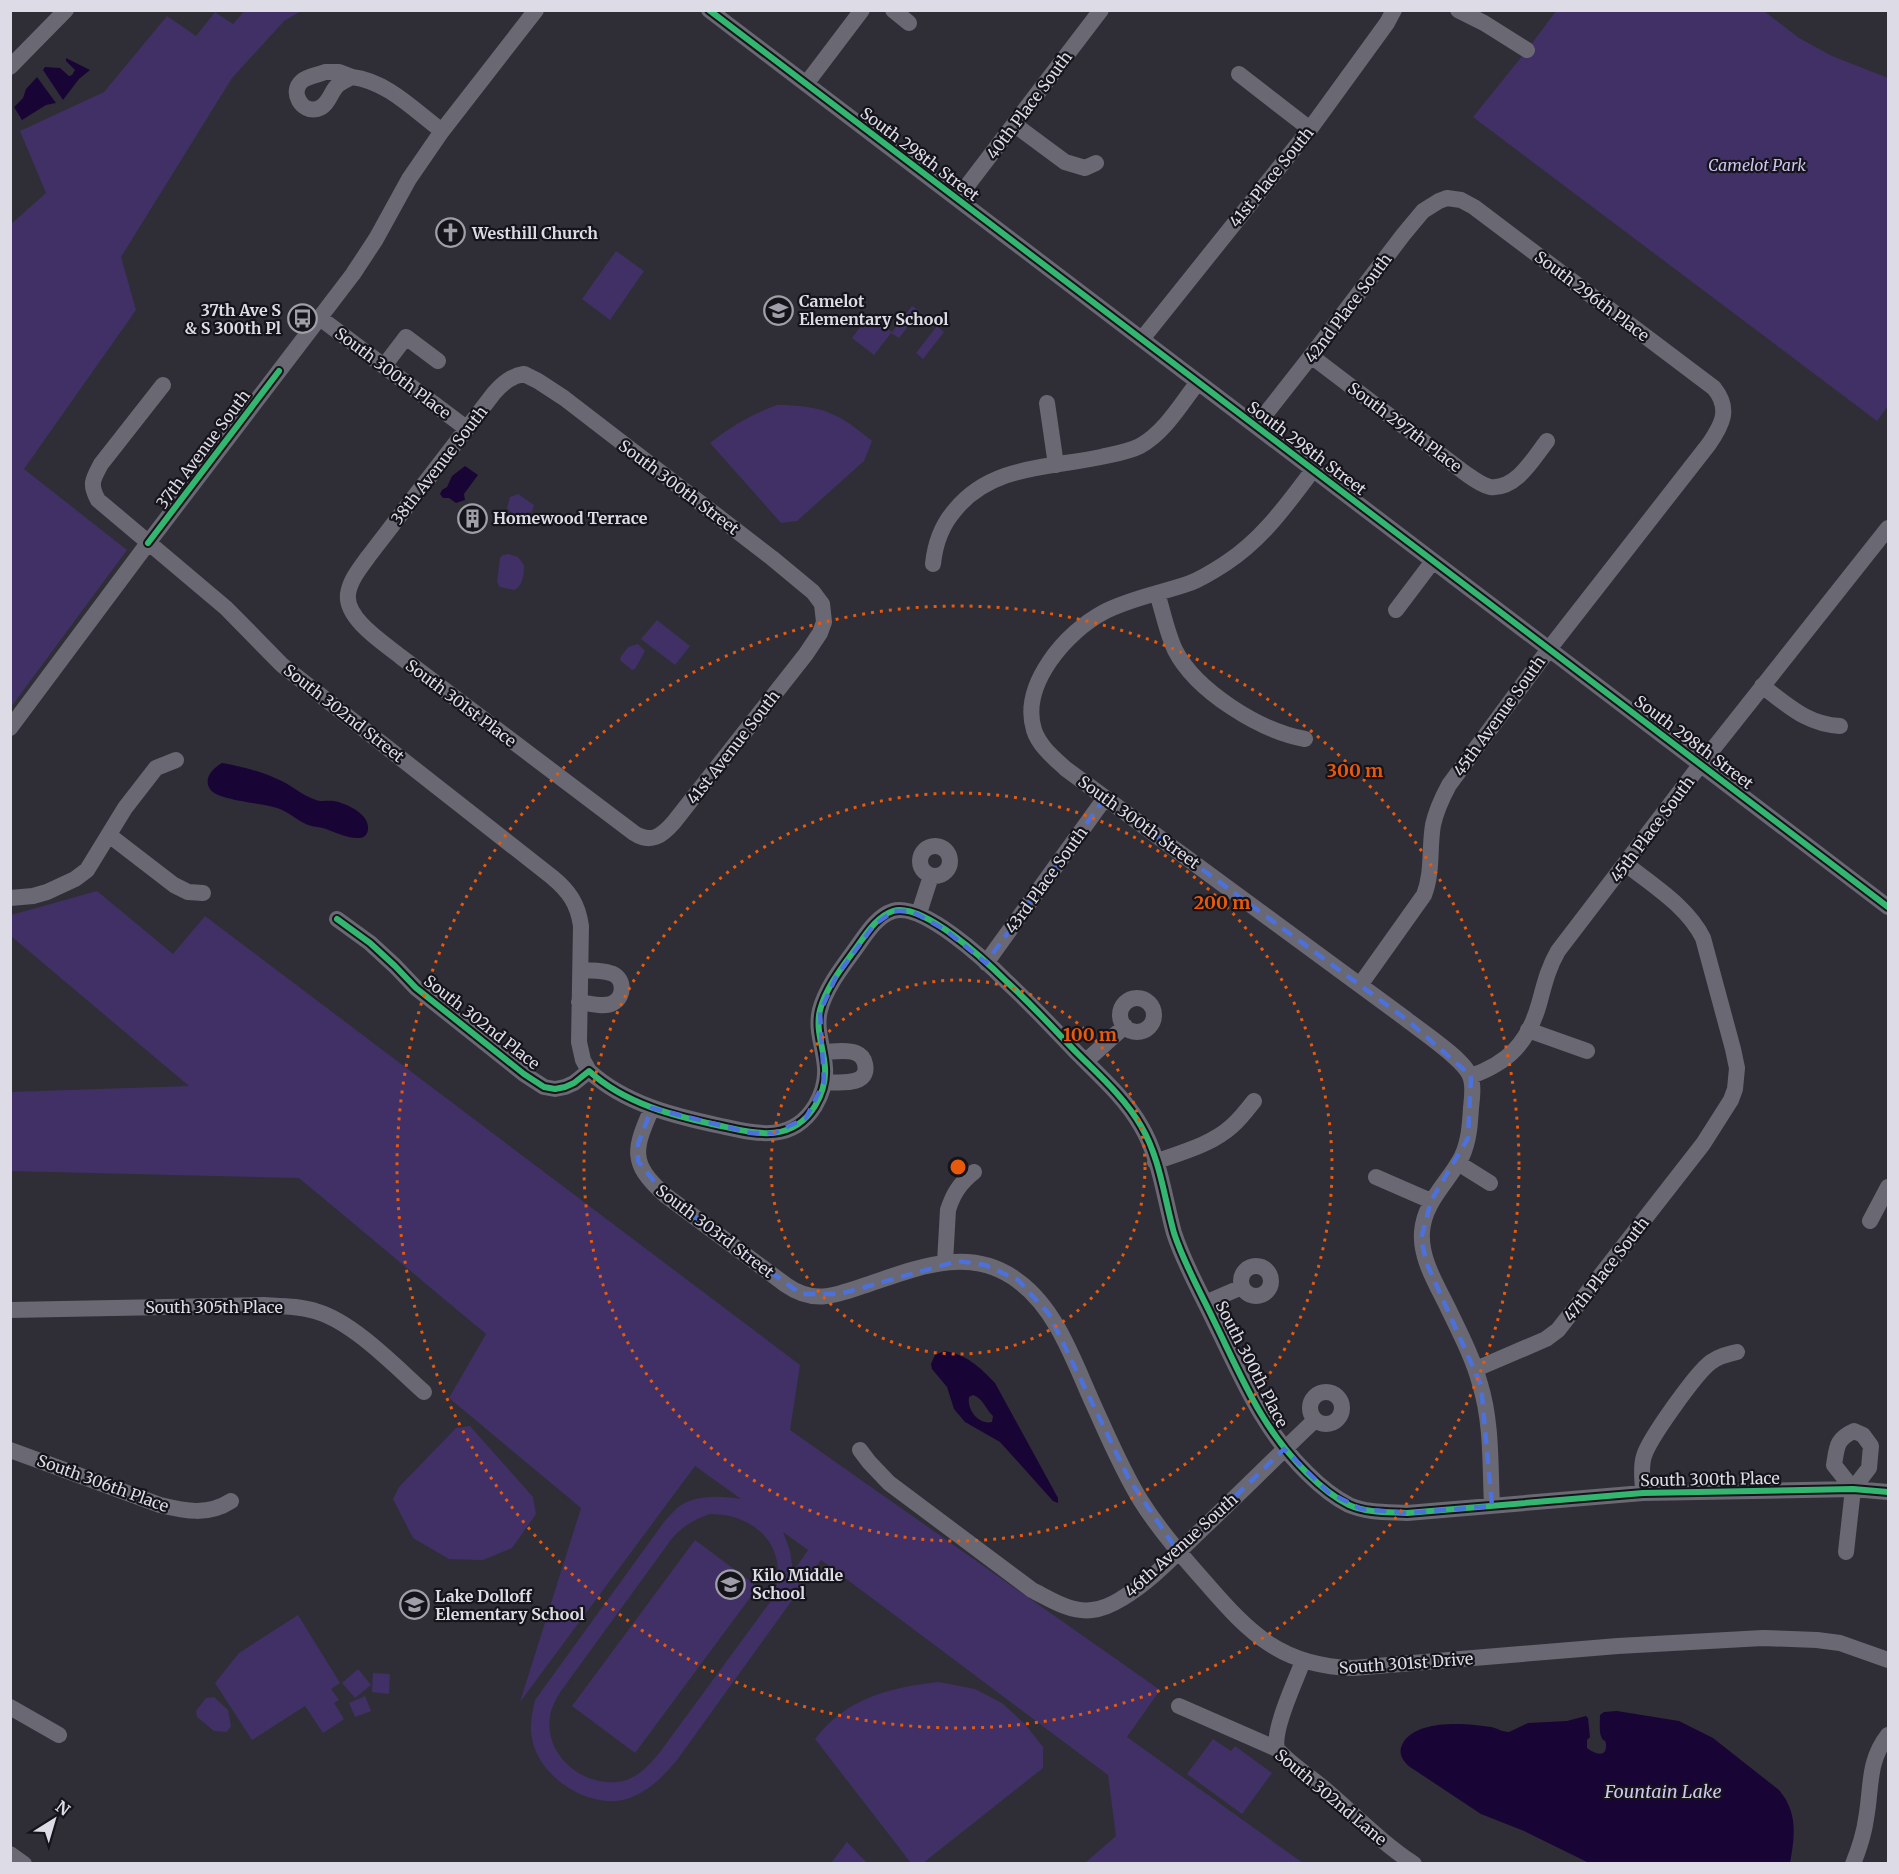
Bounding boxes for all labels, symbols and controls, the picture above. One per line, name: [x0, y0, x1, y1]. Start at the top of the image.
street label: 40th Place South: [982, 47, 1076, 163]
street label: South 298th Street: [857, 103, 984, 206]
street label: 41st Place South: [1224, 123, 1318, 231]
park label: Camelot Park: [1708, 155, 1806, 175]
church icon: Westhill Church: [435, 217, 467, 249]
place label: Westhill Church: [471, 223, 598, 243]
street label: South 296th Place: [1531, 246, 1653, 346]
street label: 42nd Place South: [1300, 249, 1396, 367]
place label: Camelot Elementary School: [799, 291, 948, 329]
school or university icon: Camelot Elementary School: [762, 294, 794, 326]
place label: 37th Ave S & S 300th Pl: [185, 300, 281, 338]
bus stop icon: 37th Ave S & S 300th Pl: [286, 303, 318, 335]
street label: South 300th Place: [331, 323, 455, 423]
street label: South 297th Place: [1344, 378, 1466, 476]
street label: 37th Avenue South: [152, 385, 254, 512]
street label: South 298th Street: [1244, 397, 1371, 500]
street label: 38th Avenue South: [387, 402, 492, 528]
street label: South 300th Street: [615, 435, 744, 539]
building icon: Homewood Terrace: [456, 502, 488, 534]
place label: Homewood Terrace: [493, 508, 648, 528]
street label: 45th Avenue South: [1449, 652, 1549, 780]
street label: South 301st Place: [402, 655, 520, 751]
street label: South 302nd Street: [280, 660, 409, 767]
street label: 41st Avenue South: [682, 686, 784, 808]
street label: South 298th Street: [1631, 691, 1758, 794]
text: 300 m: [1327, 759, 1383, 782]
street label: South 300th Street: [1074, 771, 1204, 873]
street label: 45th Place South: [1606, 772, 1698, 886]
street label: 43rd Place South: [1001, 823, 1092, 937]
text: 200 m: [1194, 891, 1250, 914]
street label: South 302nd Place: [420, 971, 544, 1073]
text: 100 m: [1063, 1023, 1117, 1046]
centre of rings: [948, 1157, 968, 1177]
street label: South 303rd Street: [652, 1180, 779, 1282]
street label: 47th Place South: [1559, 1212, 1653, 1325]
street label: South 305th Place: [145, 1297, 283, 1317]
street label: South 300th Place: [1211, 1297, 1293, 1431]
street label: South 306th Place: [34, 1450, 172, 1516]
street label: South 300th Place: [1640, 1468, 1780, 1490]
street label: 46th Avenue South: [1120, 1489, 1242, 1601]
place label: Kilo Middle School: [752, 1565, 844, 1603]
school or university icon: Kilo Middle School: [715, 1568, 747, 1600]
place label: Lake Dolloff Elementary School: [435, 1586, 584, 1624]
school or university icon: Lake Dolloff Elementary School: [398, 1589, 430, 1621]
street label: South 301st Drive: [1338, 1648, 1474, 1678]
street label: South 302nd Lane: [1271, 1744, 1391, 1850]
water label: Fountain Lake: [1603, 1780, 1722, 1803]
north arrow: [24, 1790, 84, 1850]
text: N: [52, 1796, 74, 1820]

